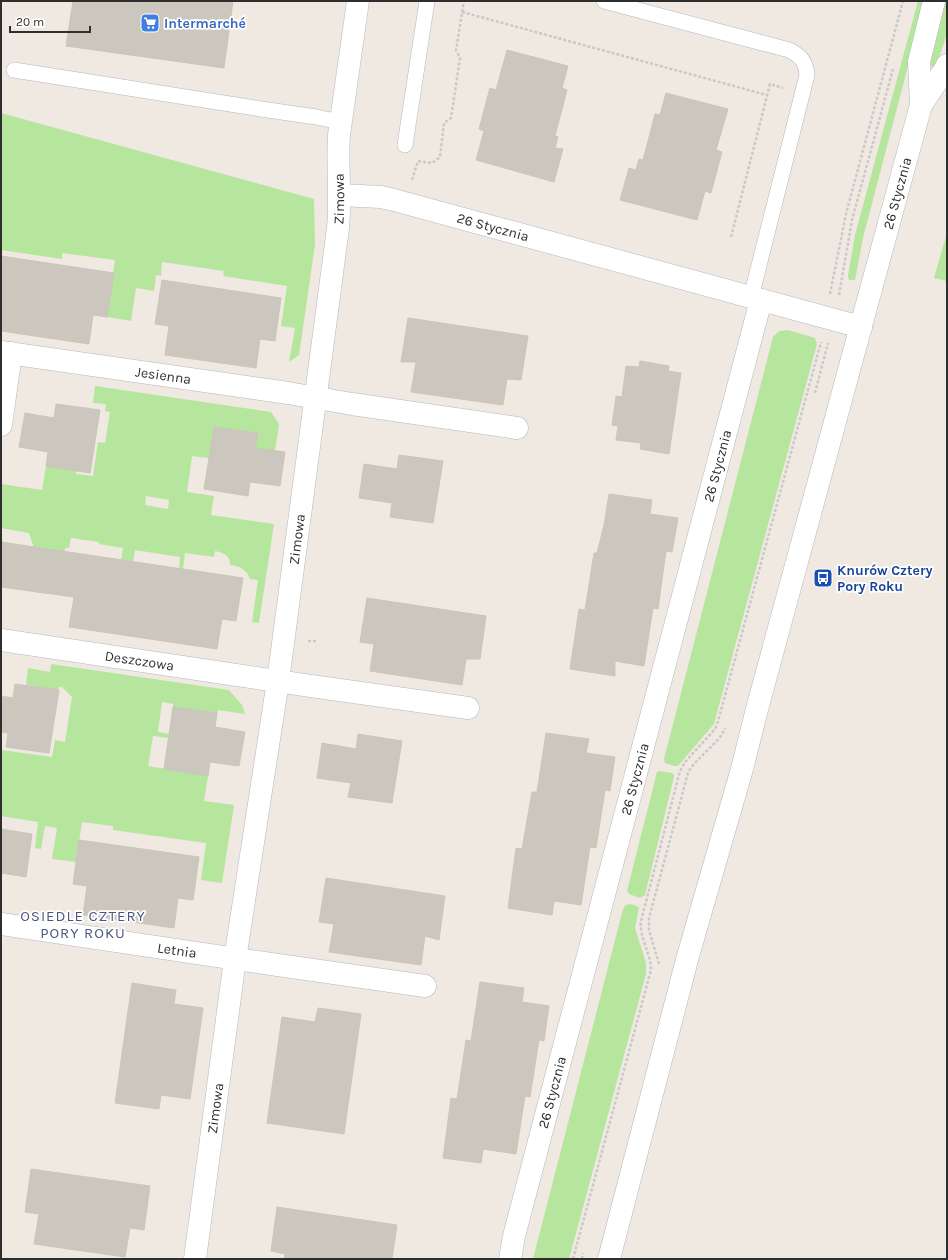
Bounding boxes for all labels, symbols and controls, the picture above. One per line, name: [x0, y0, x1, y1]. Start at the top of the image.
scale bar: [10, 8, 90, 34]
supermarket icon: Intermarché: [139, 12, 161, 34]
text: 20 m: [16, 15, 44, 29]
place label: Intermarché: [164, 15, 246, 32]
street label: 26 Stycznia: [879, 155, 915, 231]
street label: Zimowa: [330, 173, 348, 225]
street label: 26 Stycznia: [455, 209, 531, 245]
street label: Jesienna: [134, 363, 192, 388]
street label: 26 Stycznia: [700, 428, 735, 504]
street label: Zimowa: [285, 513, 309, 566]
place label: Knurów Cztery Pory Roku: [837, 562, 933, 595]
bus stop icon: Knurów Cztery Pory Roku: [812, 567, 834, 589]
street label: Deszczowa: [104, 647, 175, 674]
street label: 26 Stycznia: [617, 741, 652, 817]
district label: OSIEDLE CZTERY PORY ROKU: [20, 907, 146, 942]
street label: Letnia: [156, 939, 198, 961]
street label: 26 Stycznia: [534, 1054, 570, 1130]
street label: Zimowa: [203, 1082, 227, 1135]

